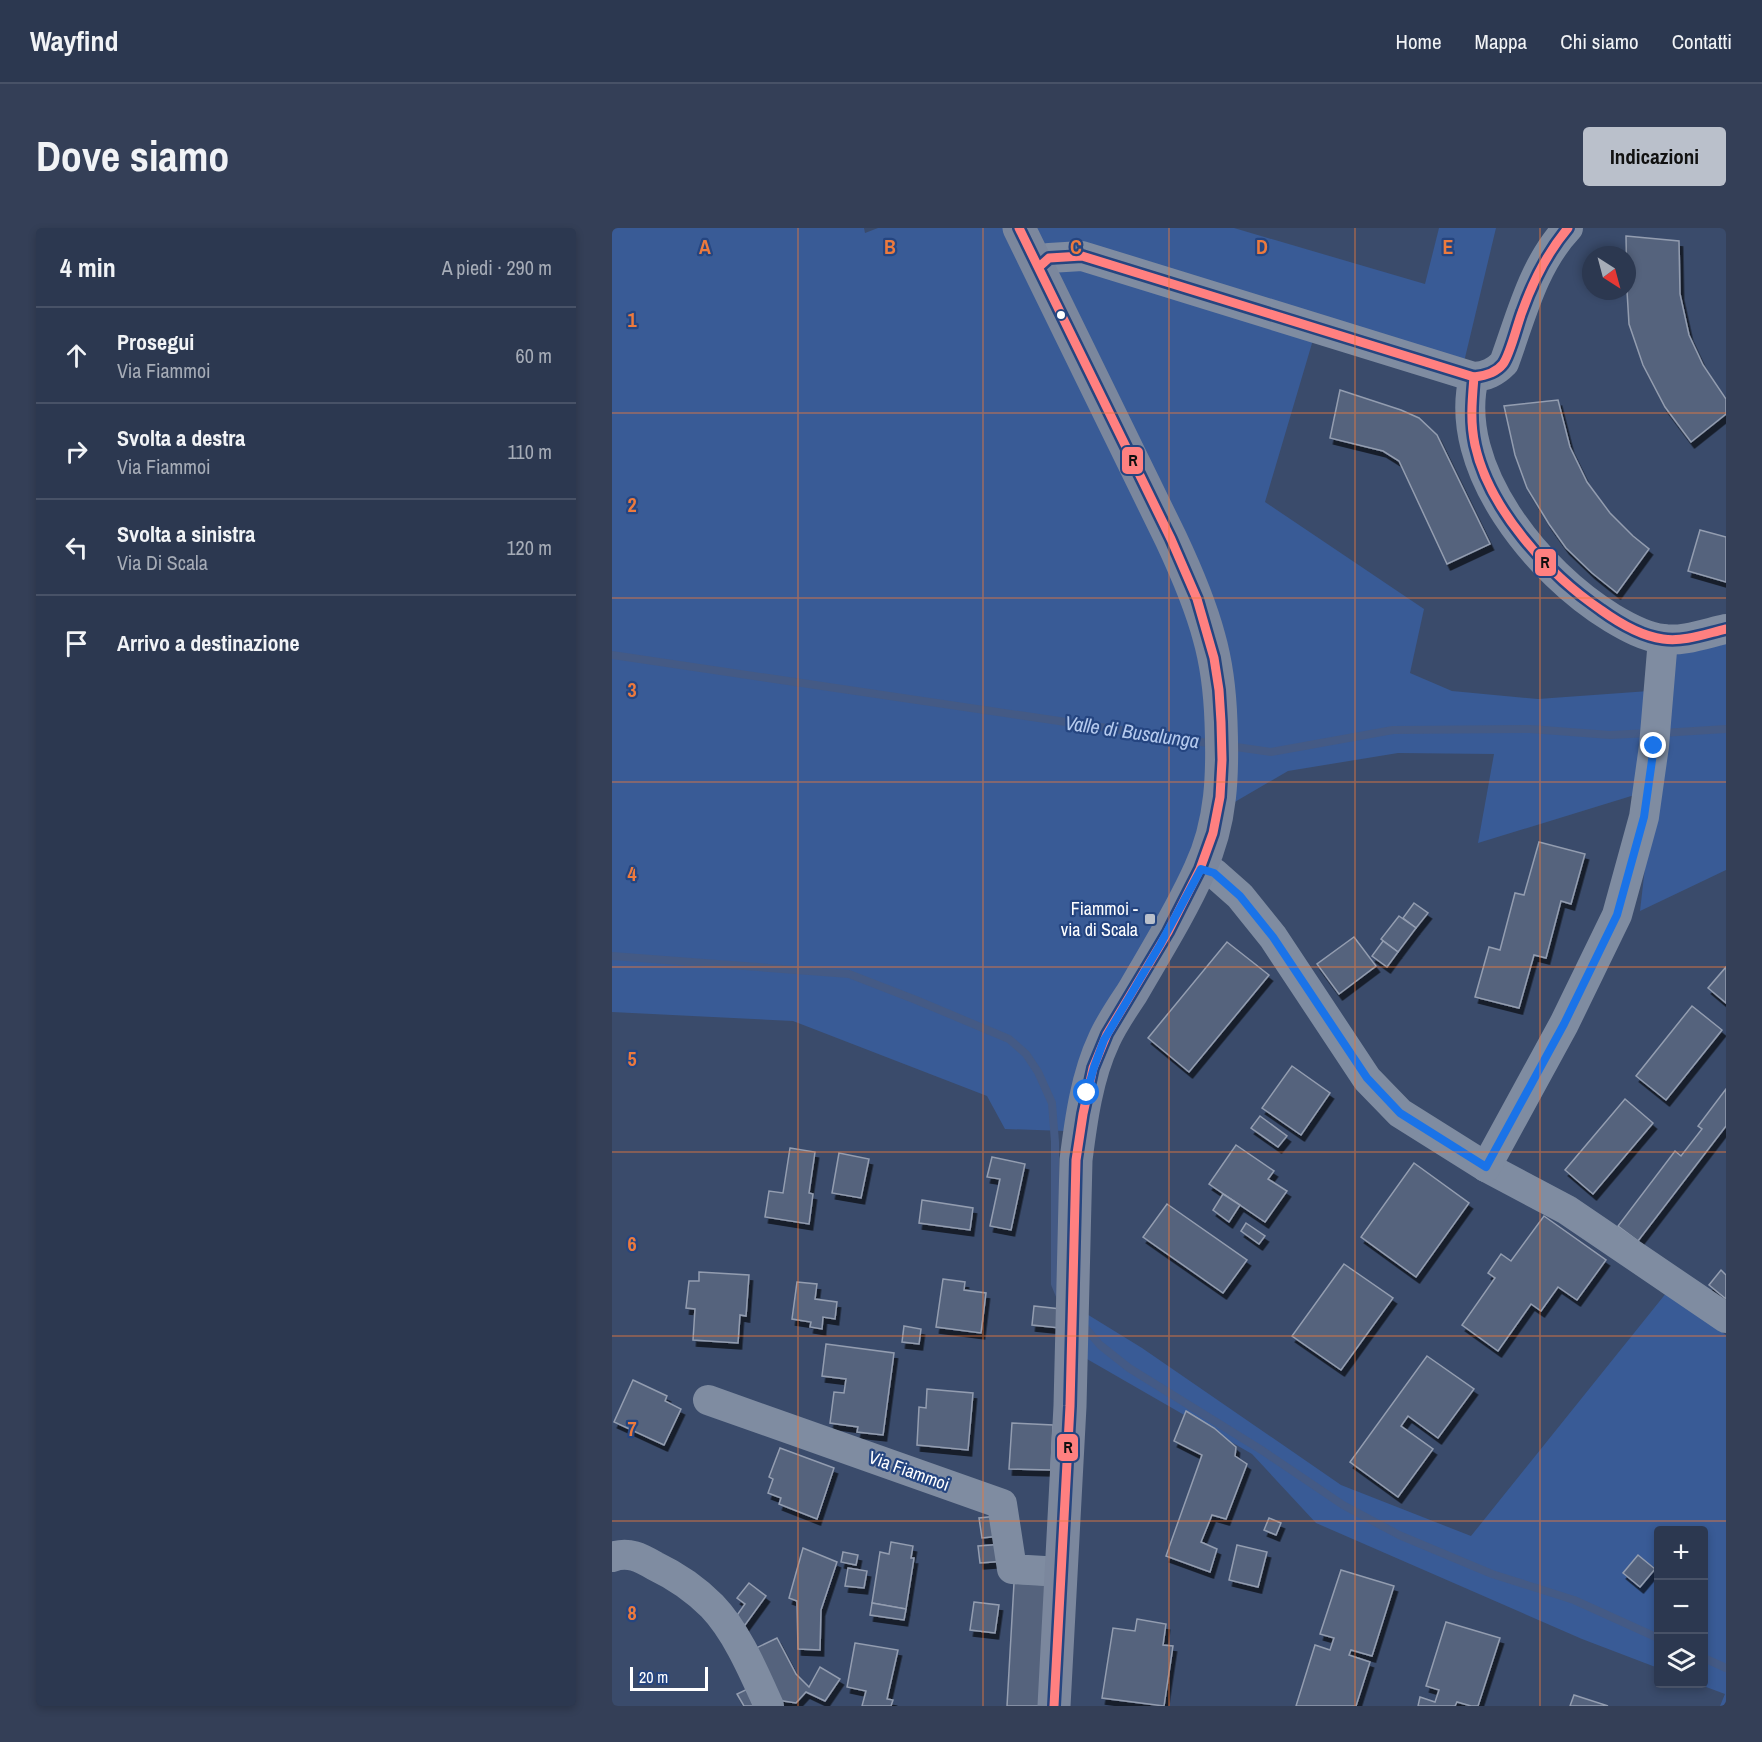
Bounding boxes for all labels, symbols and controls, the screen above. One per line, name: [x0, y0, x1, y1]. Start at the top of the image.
text: Wayfind: [30, 22, 118, 60]
text: Home: [1396, 27, 1442, 56]
text: Mappa: [1475, 27, 1527, 56]
text: Chi siamo: [1560, 27, 1639, 56]
text: Contatti: [1672, 27, 1732, 56]
button: Indicazioni: [1583, 127, 1726, 186]
text: Dove siamo: [36, 128, 229, 184]
text: A: [699, 233, 711, 260]
text: B: [884, 233, 896, 260]
text: C: [1070, 233, 1082, 260]
text: D: [1256, 233, 1268, 260]
text: E: [1443, 233, 1454, 260]
north arrow: [1582, 246, 1636, 300]
text: 4 min: [60, 250, 116, 285]
text: A piedi · 290 m: [442, 254, 552, 281]
text: 1: [627, 306, 637, 333]
unlabelled marker: [1055, 309, 1067, 321]
text: Prosegui: [117, 327, 194, 357]
icon: ahead: [60, 339, 93, 372]
text: 60 m: [516, 342, 552, 369]
text: Via Fiammoi: [117, 357, 211, 384]
text: Svolta a destra: [117, 423, 245, 453]
icon: right: [60, 435, 93, 468]
text: 110 m: [508, 438, 552, 465]
line badge: R: [1121, 446, 1144, 475]
text: R: [1128, 449, 1138, 471]
text: Via Fiammoi: [117, 453, 211, 480]
text: 2: [627, 491, 637, 518]
text: Svolta a sinistra: [117, 519, 255, 549]
icon: left: [60, 531, 93, 564]
text: 120 m: [506, 534, 552, 561]
line badge: R: [1534, 548, 1557, 577]
text: Via Di Scala: [117, 549, 208, 576]
text: R: [1540, 551, 1550, 573]
icon: arrive: [60, 627, 93, 660]
text: Arrivo a destinazione: [117, 628, 299, 658]
text: 3: [627, 676, 637, 703]
water label: Valle di Busalunga: [1063, 709, 1201, 754]
route end: [1640, 732, 1666, 758]
text: 4: [627, 860, 637, 887]
place label: Fiammoi - via di Scala: [1061, 896, 1138, 942]
marker: Fiammoi - via di Scala: [1143, 912, 1157, 926]
text: 5: [627, 1045, 637, 1072]
route start: [1073, 1079, 1099, 1105]
text: 6: [627, 1230, 637, 1257]
text: 7: [627, 1415, 637, 1442]
line badge: R: [1056, 1433, 1079, 1462]
text: R: [1063, 1436, 1073, 1458]
street label: Via Fiammoi: [865, 1444, 953, 1497]
map controls: [1654, 1526, 1708, 1688]
button: +: [1654, 1526, 1708, 1580]
button: −: [1654, 1580, 1708, 1634]
text: 8: [627, 1599, 637, 1626]
button: layers: [1654, 1634, 1708, 1688]
scale bar: [630, 1664, 708, 1692]
text: 20 m: [639, 1666, 668, 1688]

